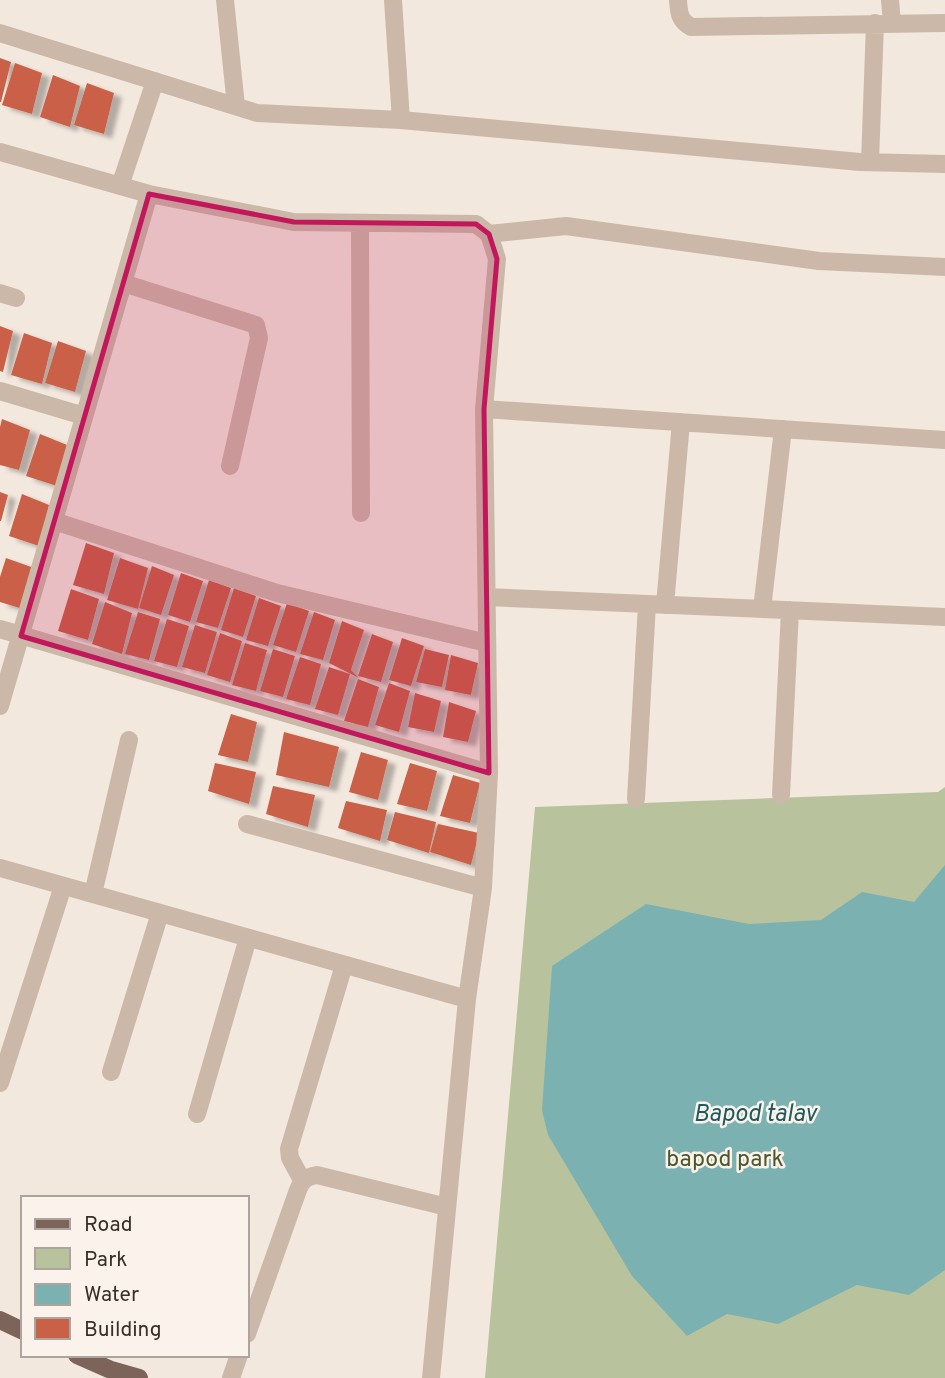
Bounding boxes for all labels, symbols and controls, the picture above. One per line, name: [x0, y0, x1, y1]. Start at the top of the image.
water label: Bapod talav: [693, 1100, 819, 1130]
park label: bapod park: [666, 1146, 784, 1175]
legend: [21, 1196, 248, 1357]
text: Road: [84, 1212, 133, 1239]
text: Park: [84, 1247, 127, 1274]
text: Water: [84, 1282, 139, 1309]
text: Building: [84, 1317, 162, 1344]

